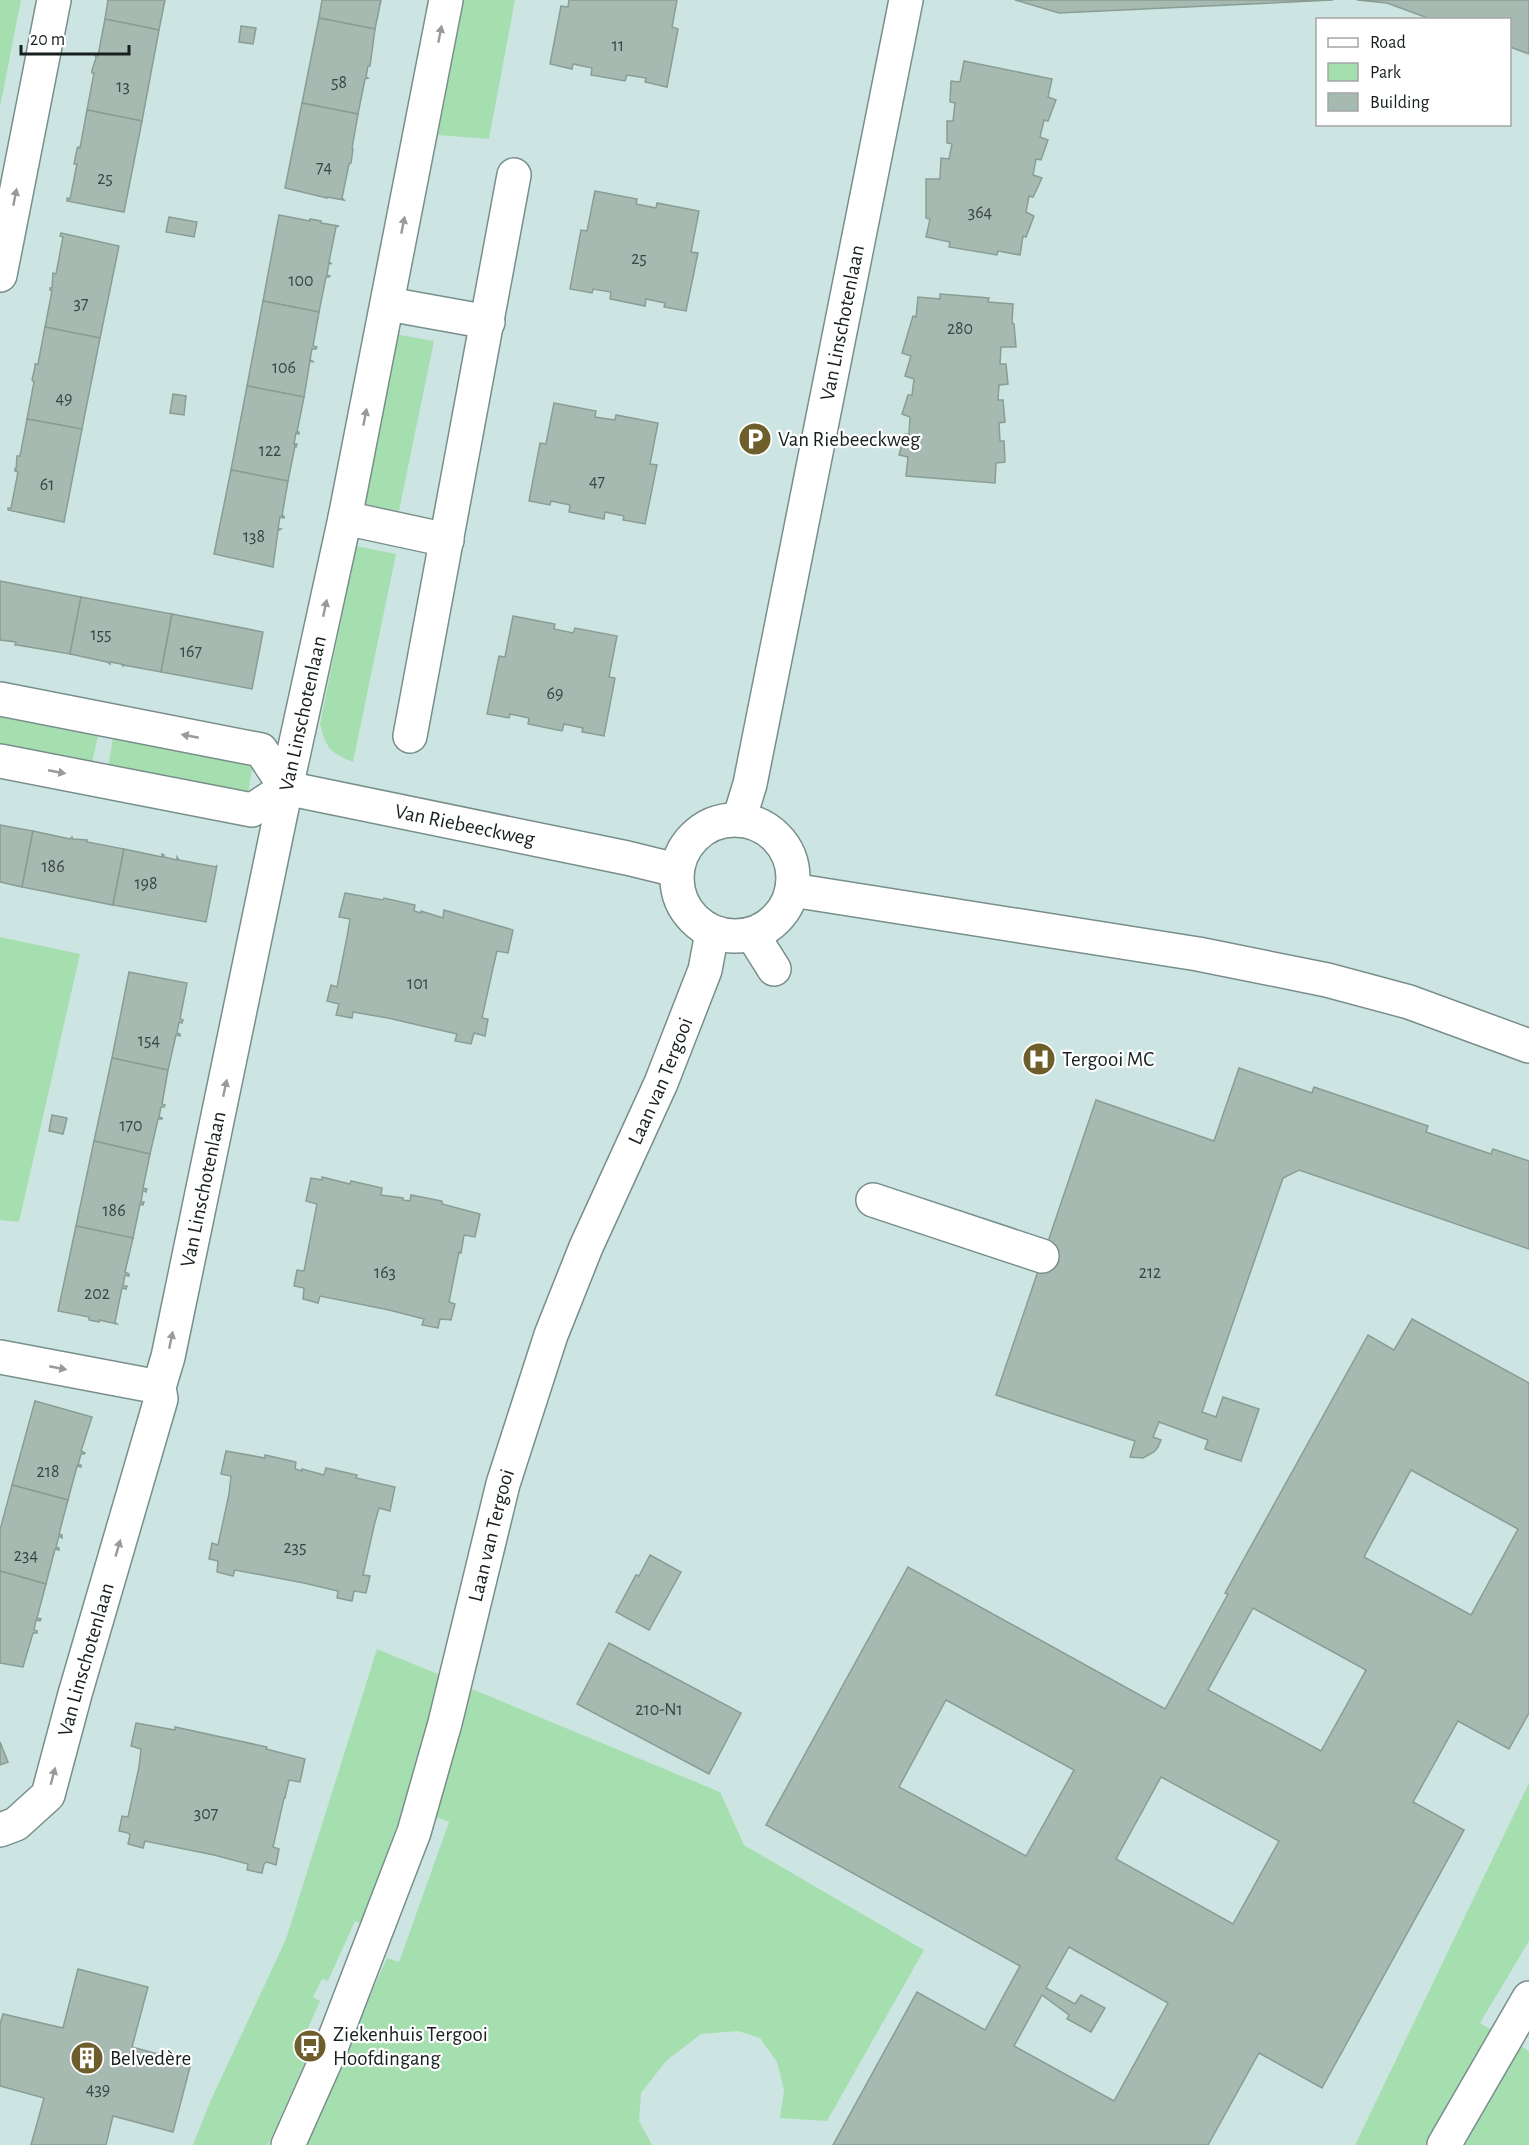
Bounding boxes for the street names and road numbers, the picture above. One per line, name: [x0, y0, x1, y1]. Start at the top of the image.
street label: Van Linschotenlaan: [817, 243, 868, 403]
street label: Van Linschotenlaan: [276, 634, 330, 793]
street label: Van Riebeeckweg: [393, 801, 537, 850]
street label: Laan van Tergooi: [624, 1014, 697, 1148]
street label: Van Linschotenlaan: [177, 1110, 230, 1269]
street label: Laan van Tergooi: [465, 1466, 518, 1604]
street label: Van Linschotenlaan: [54, 1580, 118, 1738]

